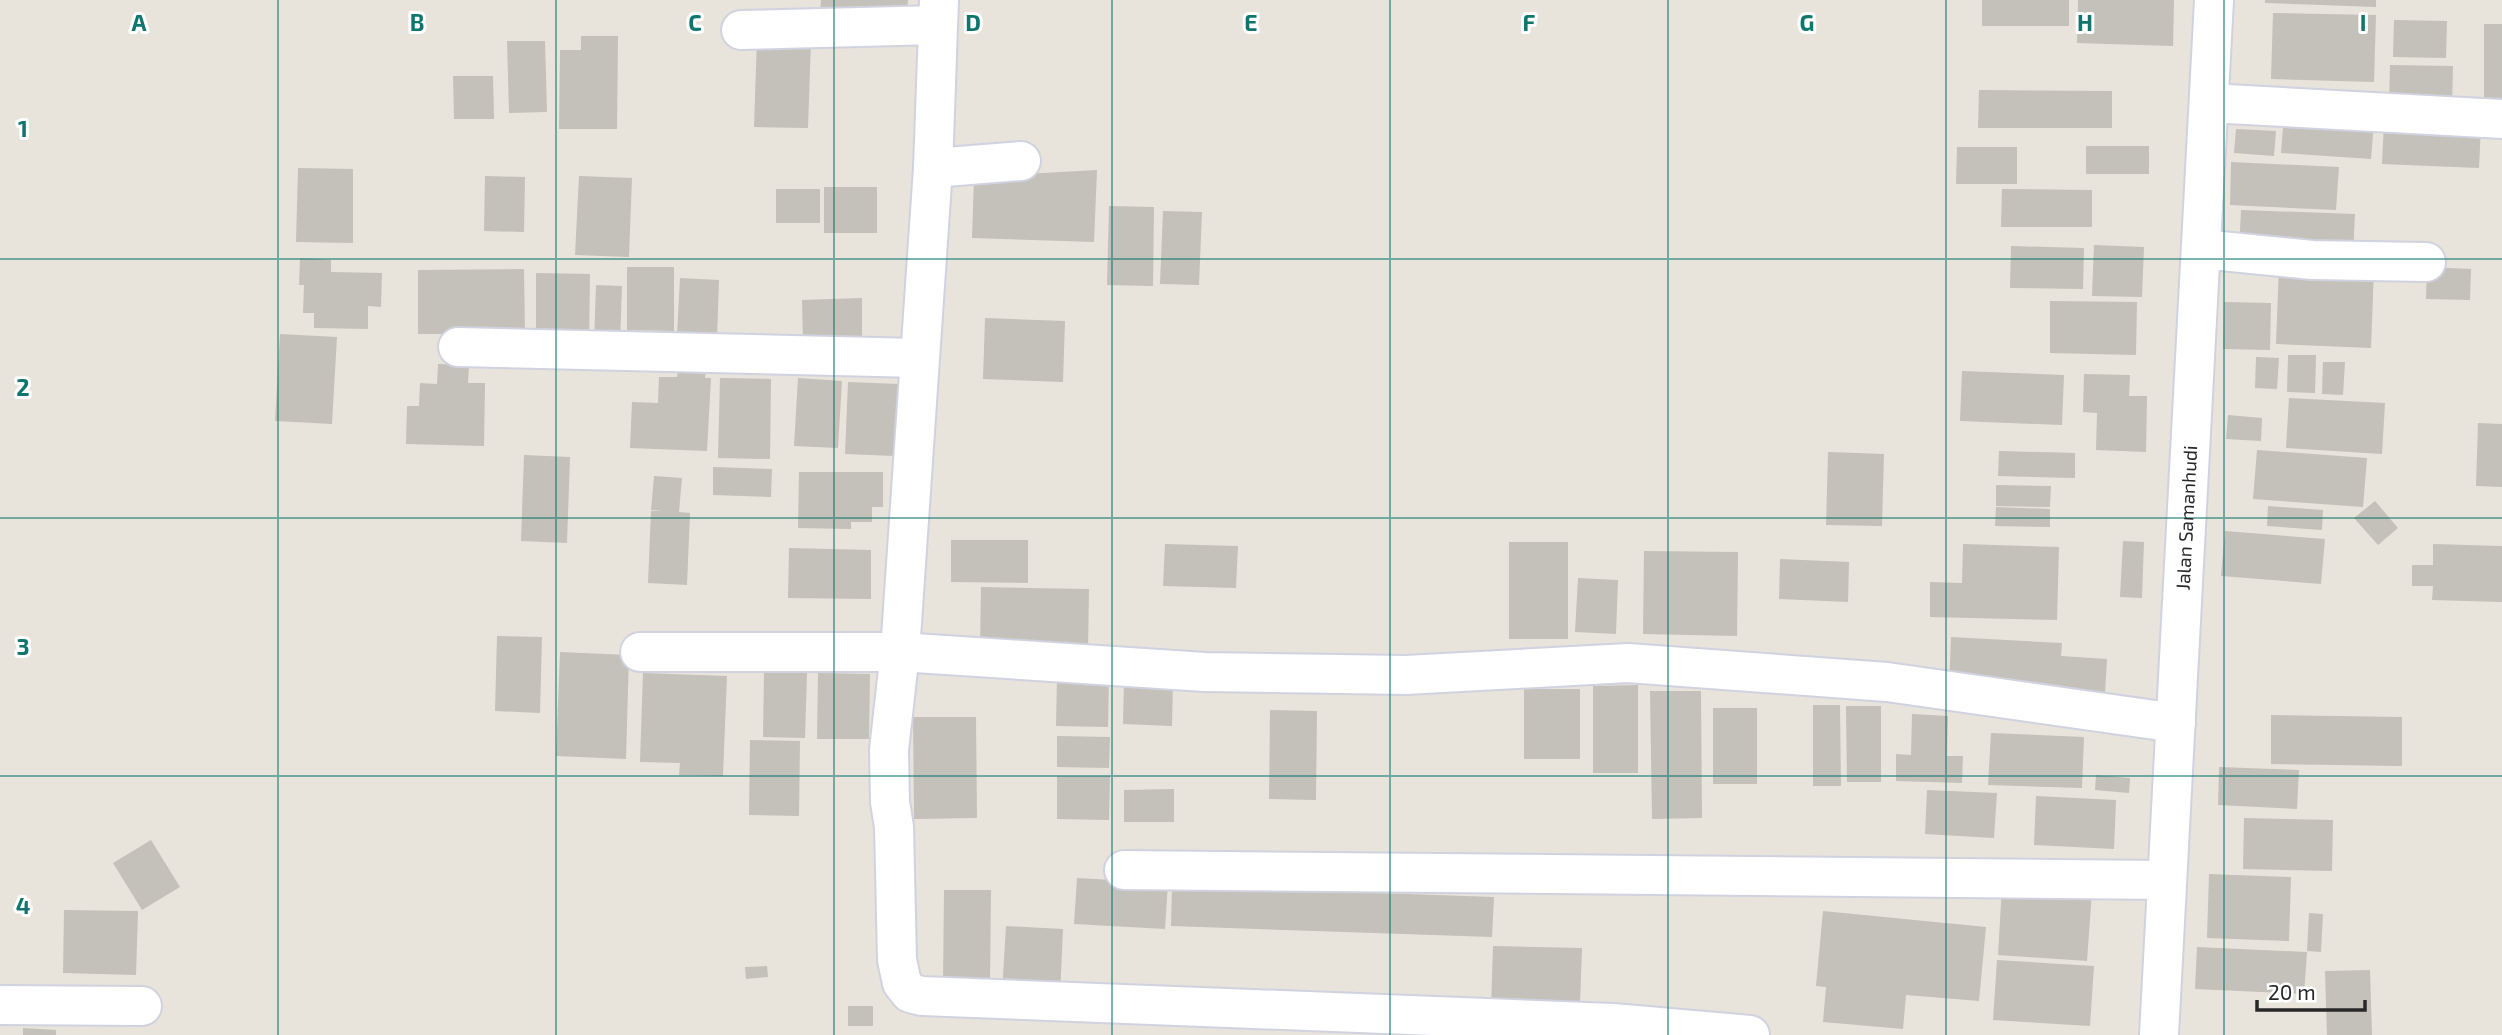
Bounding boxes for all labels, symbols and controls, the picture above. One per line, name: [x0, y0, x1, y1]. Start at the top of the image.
text: A: [131, 8, 147, 36]
text: B: [410, 8, 424, 36]
text: C: [688, 8, 702, 36]
text: D: [965, 8, 981, 36]
text: E: [1244, 8, 1258, 36]
text: F: [1523, 8, 1536, 36]
text: G: [1800, 8, 1814, 36]
text: H: [2077, 8, 2093, 36]
text: I: [2360, 8, 2366, 36]
text: 1: [18, 114, 28, 142]
text: 2: [16, 373, 30, 401]
street label: Jalan Samanhudi: [2171, 445, 2201, 591]
text: 3: [16, 632, 30, 660]
text: 4: [16, 891, 30, 919]
scale bar: [2257, 968, 2366, 1012]
text: 20 m: [2268, 979, 2316, 1004]

